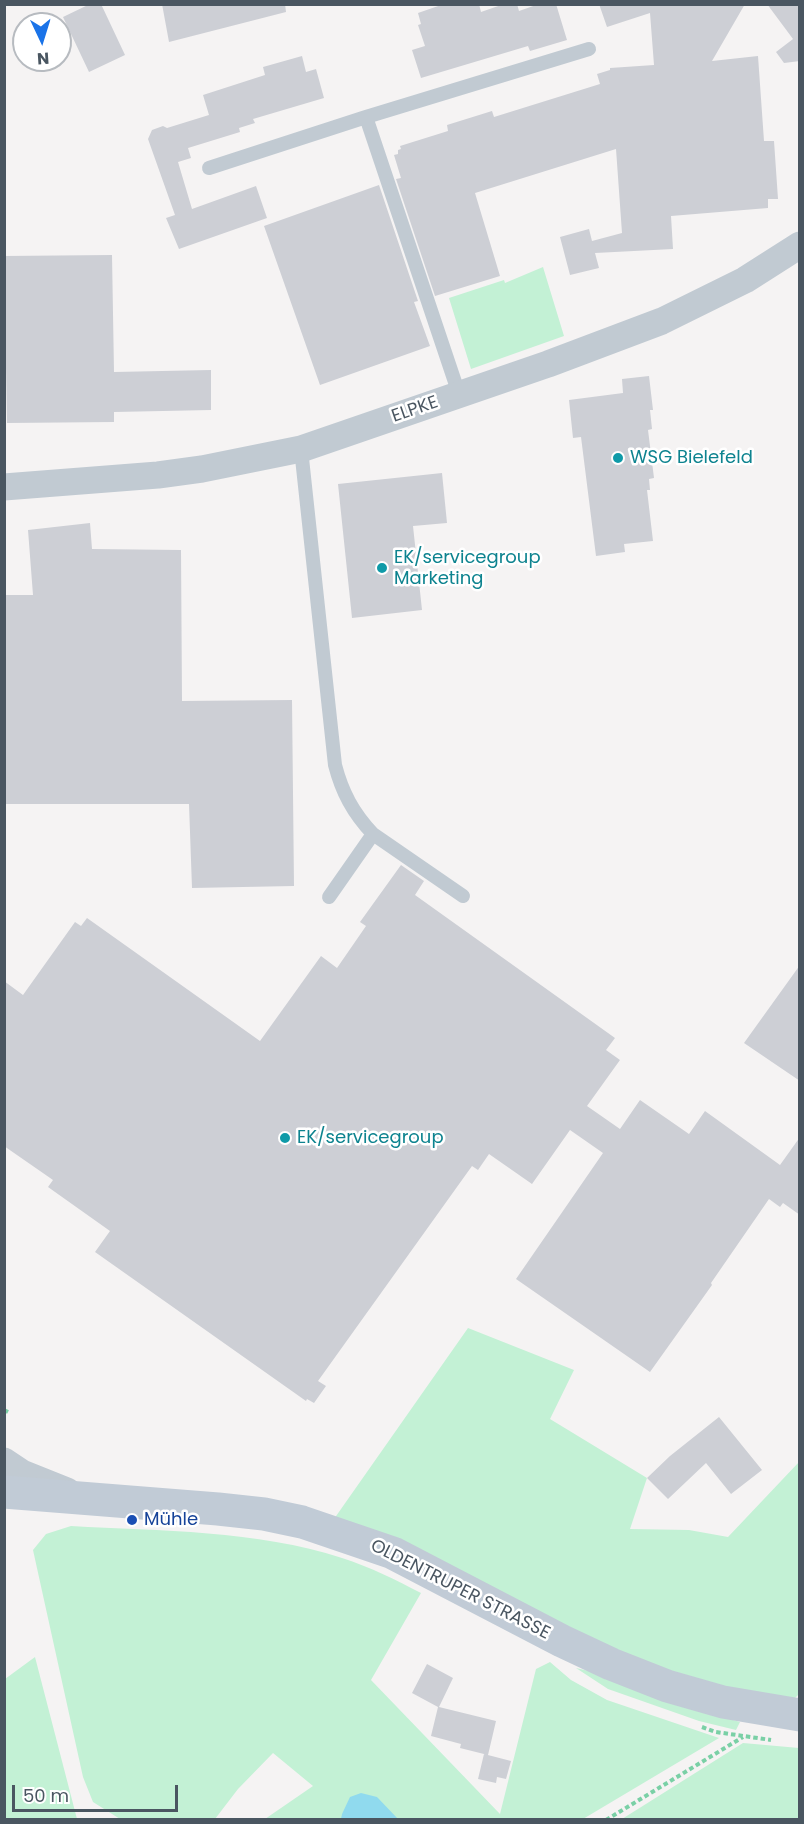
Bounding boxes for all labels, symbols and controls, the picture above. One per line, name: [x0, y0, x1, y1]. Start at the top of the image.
north arrow: [12, 12, 72, 72]
text: N: [36, 47, 50, 70]
street label: ELPKE: [389, 392, 441, 428]
place label: WSG Bielefeld: [630, 447, 753, 469]
marker: WSG Bielefeld: [611, 451, 625, 465]
place label: EK/servicegroup Marketing: [394, 547, 541, 590]
marker: EK/servicegroup Marketing: [375, 561, 389, 575]
place label: EK/servicegroup: [297, 1127, 444, 1149]
marker: EK/servicegroup: [278, 1131, 292, 1145]
place label: Mühle: [144, 1509, 198, 1531]
marker: Mühle: [125, 1513, 139, 1527]
street label: OLDENTRUPER STRASSE: [367, 1535, 553, 1645]
scale bar: [15, 1773, 182, 1811]
text: 50 m: [23, 1783, 69, 1808]

